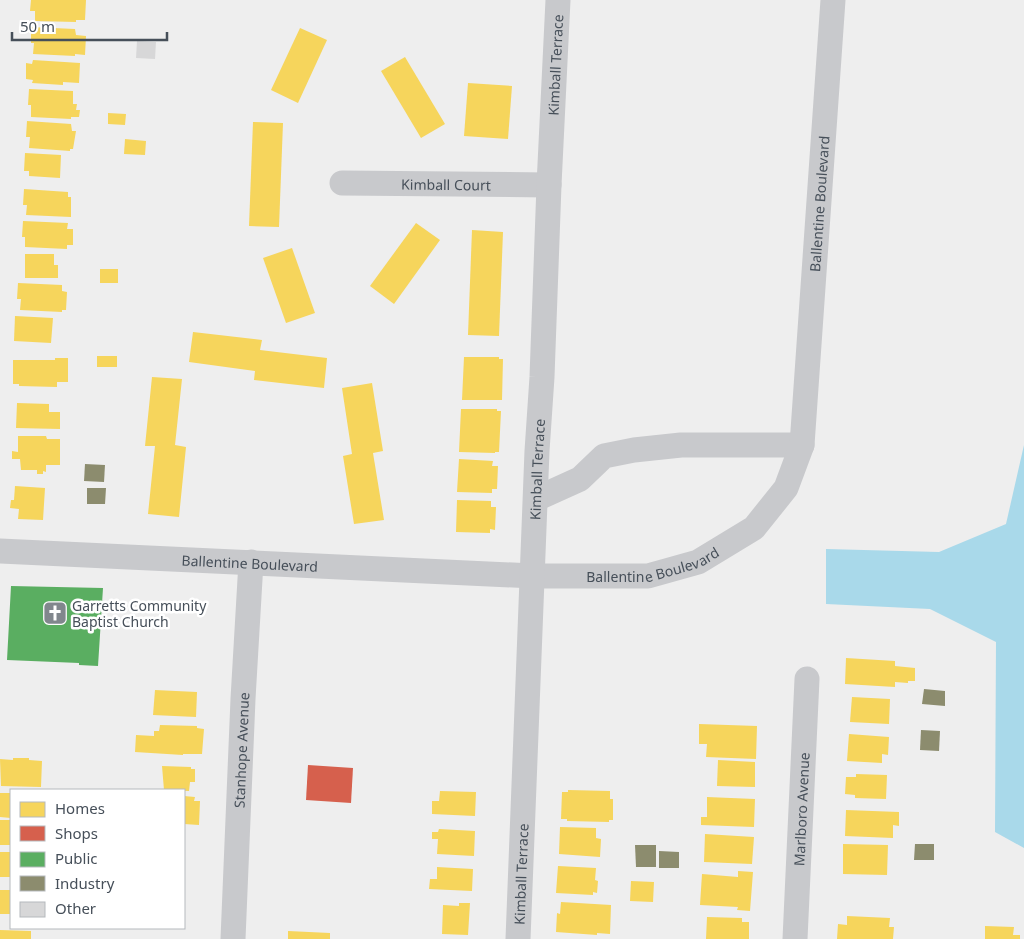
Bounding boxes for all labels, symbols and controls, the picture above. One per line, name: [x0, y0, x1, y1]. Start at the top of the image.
scale bar: [12, 10, 168, 42]
street label: Kimball Terrace: [543, 14, 567, 116]
text: 50 m: [20, 16, 55, 36]
street label: Ballentine Boulevard: [805, 135, 833, 272]
street label: Kimball Court: [401, 174, 491, 194]
street label: Kimball Terrace: [525, 418, 549, 520]
street label: Ballentine Boulevard: [586, 542, 722, 586]
street label: Ballentine Boulevard: [181, 550, 318, 575]
place label: Garretts Community Baptist Church: [72, 596, 207, 631]
church icon: Garretts Community Baptist Church: [42, 600, 68, 626]
street label: Stanhope Avenue: [229, 692, 253, 808]
street label: Marlboro Avenue: [789, 752, 813, 866]
legend: [10, 789, 185, 929]
text: Homes: [55, 798, 105, 818]
text: Shops: [55, 823, 98, 843]
street label: Kimball Terrace: [509, 823, 532, 925]
text: Public: [55, 848, 98, 868]
text: Industry: [55, 873, 115, 893]
text: Other: [55, 898, 96, 918]

